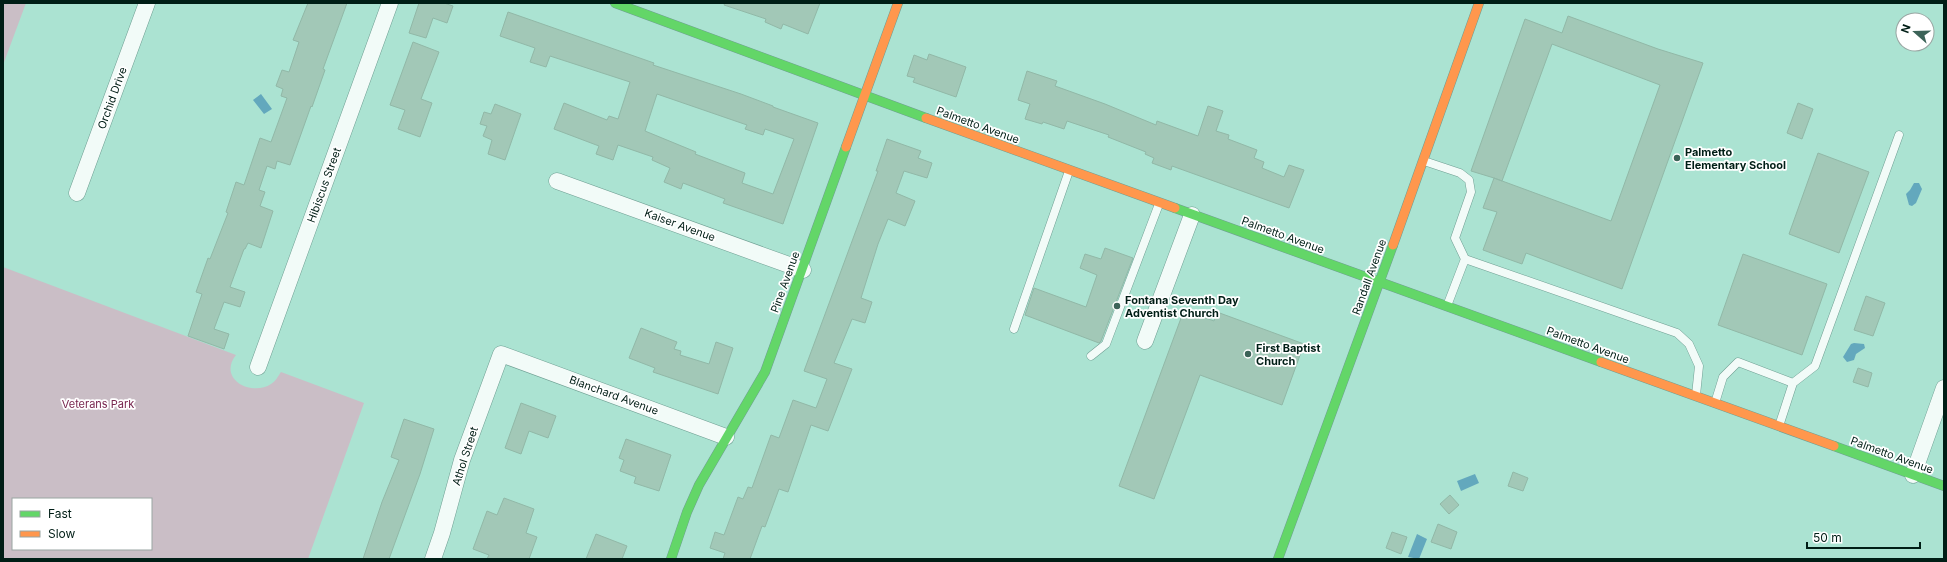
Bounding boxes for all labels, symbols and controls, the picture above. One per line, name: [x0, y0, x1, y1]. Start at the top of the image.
north arrow: [1895, 12, 1935, 52]
text: N: [1898, 22, 1914, 35]
street label: Orchid Drive: [94, 65, 130, 131]
street label: Palmetto Avenue: [935, 104, 1021, 146]
street label: Hibiscus Street: [304, 145, 344, 224]
place label: Palmetto Elementary School: [1685, 145, 1786, 172]
marker: Palmetto Elementary School: [1672, 153, 1682, 163]
street label: Kaiser Avenue: [643, 206, 717, 244]
street label: Palmetto Avenue: [1240, 214, 1326, 256]
street label: Randall Avenue: [1349, 237, 1389, 317]
street label: Pine Avenue: [767, 249, 803, 315]
place label: Fontana Seventh Day Adventist Church: [1125, 293, 1239, 320]
marker: Fontana Seventh Day Adventist Church: [1112, 301, 1122, 311]
street label: Palmetto Avenue: [1545, 324, 1631, 366]
place label: First Baptist Church: [1256, 341, 1321, 368]
marker: First Baptist Church: [1243, 349, 1253, 359]
street label: Blanchard Avenue: [567, 372, 661, 418]
park label: Veterans Park: [62, 397, 134, 411]
street label: Athol Street: [449, 425, 481, 487]
street label: Palmetto Avenue: [1849, 434, 1935, 476]
legend: [12, 498, 152, 550]
text: Fast: [48, 506, 72, 521]
scale bar: [1807, 524, 1920, 550]
text: Slow: [48, 526, 76, 541]
text: 50 m: [1813, 530, 1842, 545]

